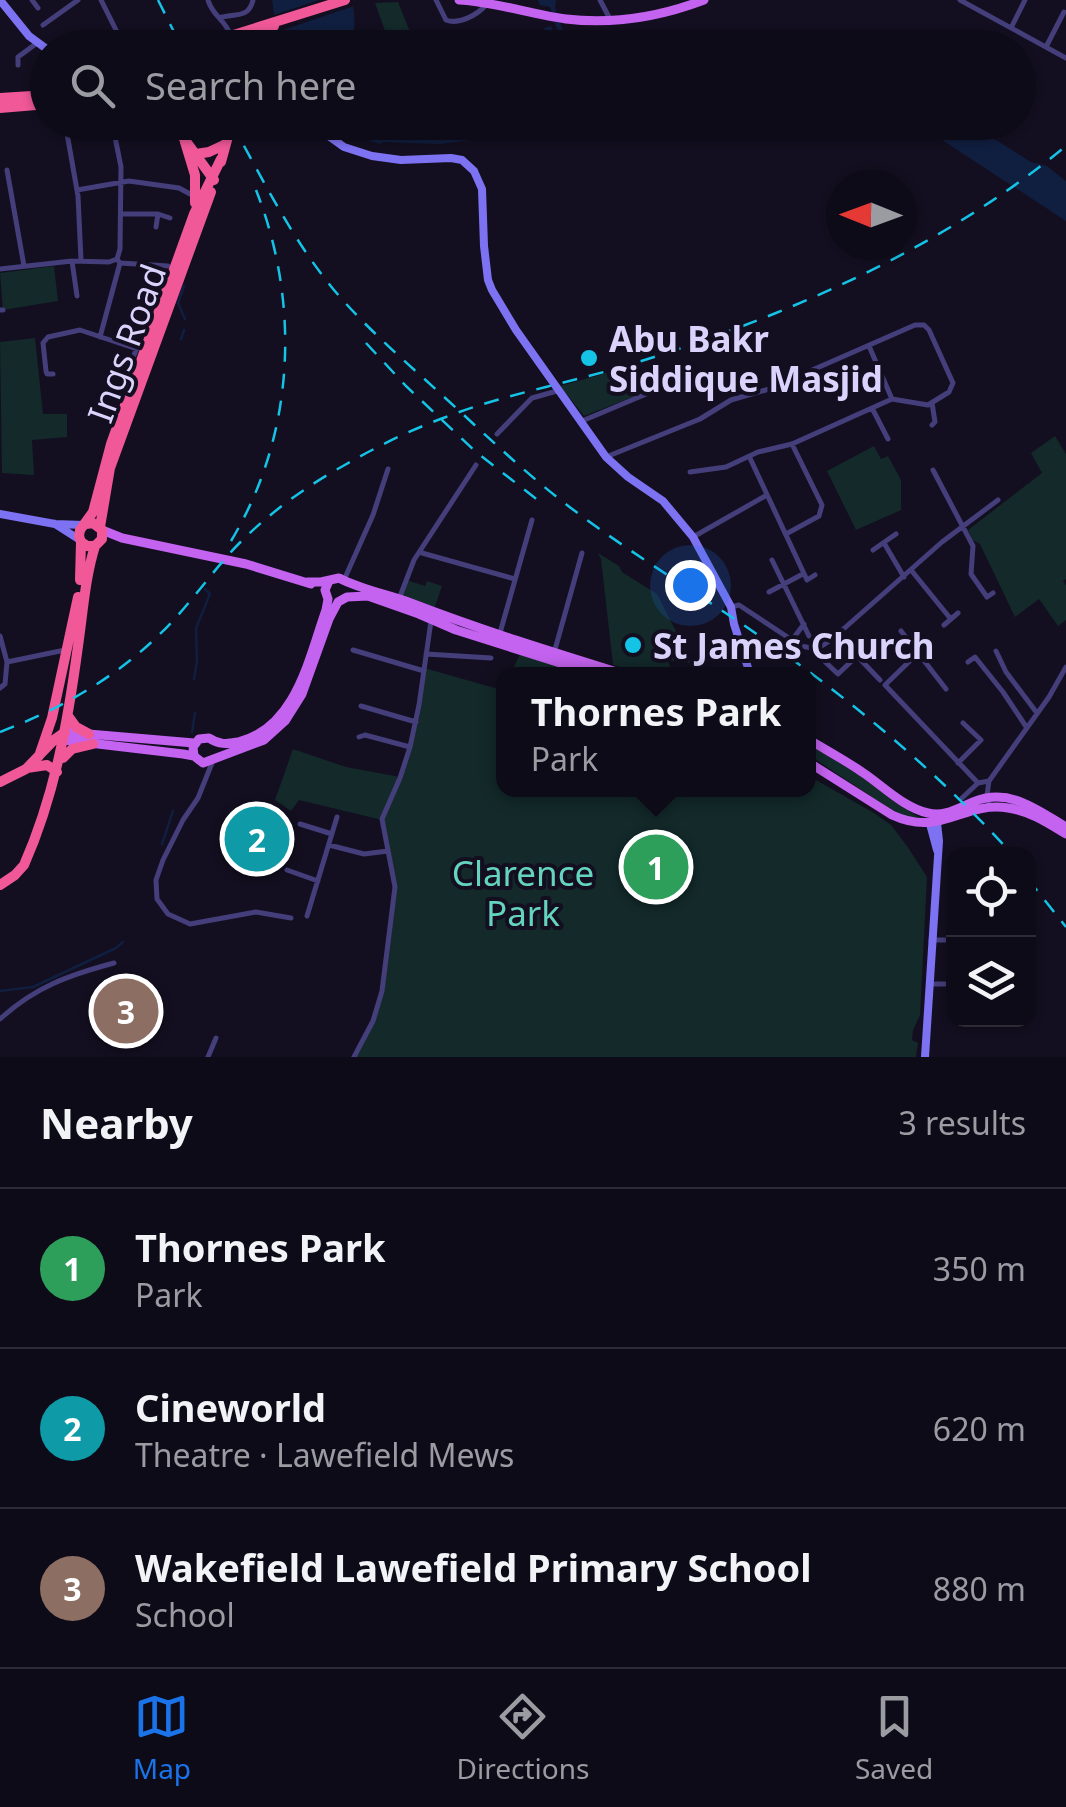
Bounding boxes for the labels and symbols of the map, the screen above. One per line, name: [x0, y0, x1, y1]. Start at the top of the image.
north arrow: [826, 170, 916, 260]
street label: Ings Road: [76, 257, 176, 429]
place label: Abu Bakr Siddique Masjid: [609, 315, 883, 402]
marker: Abu Bakr Siddique Masjid: [578, 347, 600, 369]
your location: [665, 560, 716, 611]
place label: St James Church: [653, 622, 935, 669]
marker: St James Church: [622, 634, 644, 656]
pin: 2: [224, 802, 290, 876]
pin: 1: [624, 830, 688, 904]
park label: Clarence Park: [452, 849, 594, 936]
pin: 3: [94, 974, 158, 1048]

